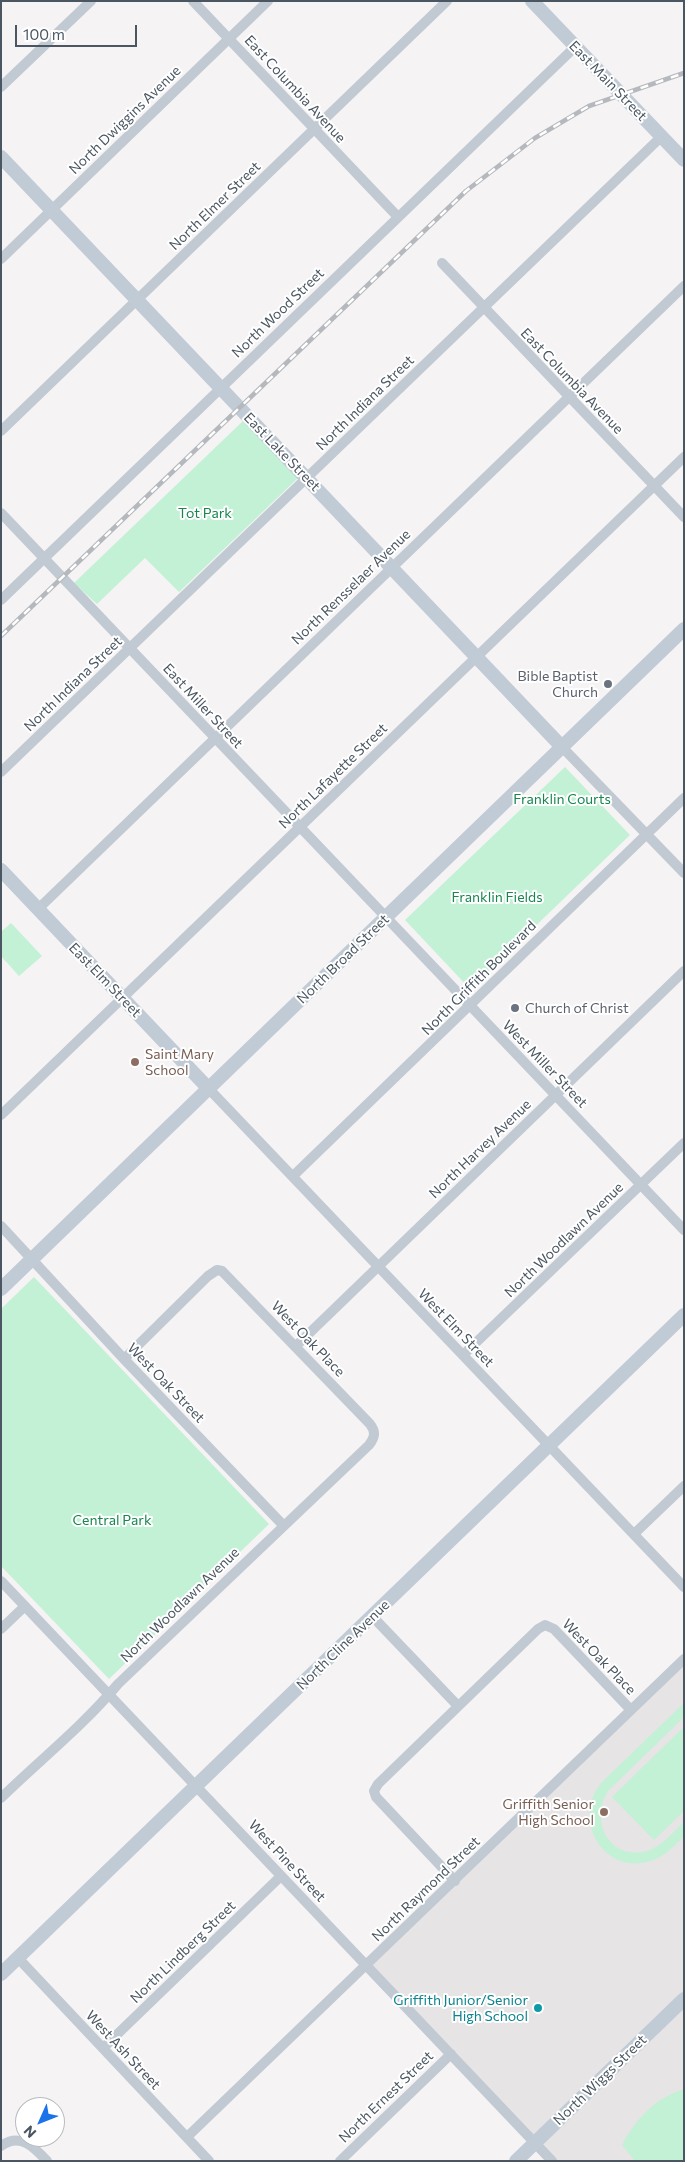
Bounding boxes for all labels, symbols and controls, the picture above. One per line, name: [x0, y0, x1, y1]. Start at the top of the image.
scale bar: [18, 15, 140, 47]
text: 100 m: [23, 25, 65, 43]
street label: East Columbia Avenue: [241, 32, 349, 146]
street label: East Main Street: [566, 37, 650, 125]
street label: North Dwiggins Avenue: [66, 62, 184, 178]
street label: North Elmer Street: [166, 158, 264, 254]
street label: North Wood Street: [229, 265, 327, 361]
street label: East Columbia Avenue: [517, 325, 627, 437]
street label: North Indiana Street: [313, 352, 417, 454]
street label: East Lake Street: [240, 409, 324, 495]
park label: Tot Park: [178, 505, 232, 521]
street label: North Rensselaer Avenue: [288, 526, 414, 648]
street label: North Indiana Street: [21, 633, 125, 735]
street label: East Miller Street: [159, 660, 247, 752]
place label: Bible Baptist Church: [518, 668, 598, 700]
marker: Bible Baptist Church: [602, 678, 614, 690]
street label: North Lafayette Street: [275, 720, 391, 832]
park label: Franklin Courts: [513, 791, 611, 807]
park label: Franklin Fields: [451, 889, 543, 905]
street label: North Broad Street: [294, 911, 392, 1007]
street label: North Griffith Boulevard: [418, 917, 540, 1039]
street label: East Elm Street: [65, 939, 145, 1021]
place label: Church of Christ: [525, 1000, 629, 1016]
marker: Church of Christ: [509, 1002, 521, 1014]
street label: West Miller Street: [499, 1017, 591, 1111]
place label: Saint Mary School: [145, 1046, 214, 1078]
marker: Saint Mary School: [129, 1056, 141, 1068]
street label: North Harvey Avenue: [426, 1096, 534, 1202]
street label: North Woodlawn Avenue: [501, 1179, 627, 1301]
street label: West Elm Street: [415, 1286, 497, 1370]
street label: West Oak Place: [268, 1298, 348, 1380]
street label: West Oak Street: [124, 1340, 208, 1426]
park label: Central Park: [72, 1512, 152, 1528]
street label: North Woodlawn Avenue: [117, 1544, 243, 1666]
street label: North Cline Avenue: [293, 1596, 393, 1694]
street label: West Oak Place: [559, 1616, 639, 1698]
place label: Griffith Senior High School: [503, 1796, 594, 1828]
marker: Griffith Senior High School: [598, 1806, 610, 1818]
street label: West Pine Street: [245, 1817, 329, 1905]
street label: North Raymond Street: [369, 1833, 483, 1945]
street label: North Lindberg Street: [127, 1897, 239, 2007]
place label: Griffith Junior/Senior High School: [393, 1992, 528, 2024]
marker: Griffith Junior/Senior High School: [532, 2002, 544, 2014]
street label: West Ash Street: [82, 2007, 164, 2093]
street label: North Wiggs Street: [550, 2031, 650, 2129]
street label: North Ernest Street: [335, 2048, 437, 2146]
north arrow: [15, 2097, 65, 2147]
text: N: [20, 2122, 39, 2142]

